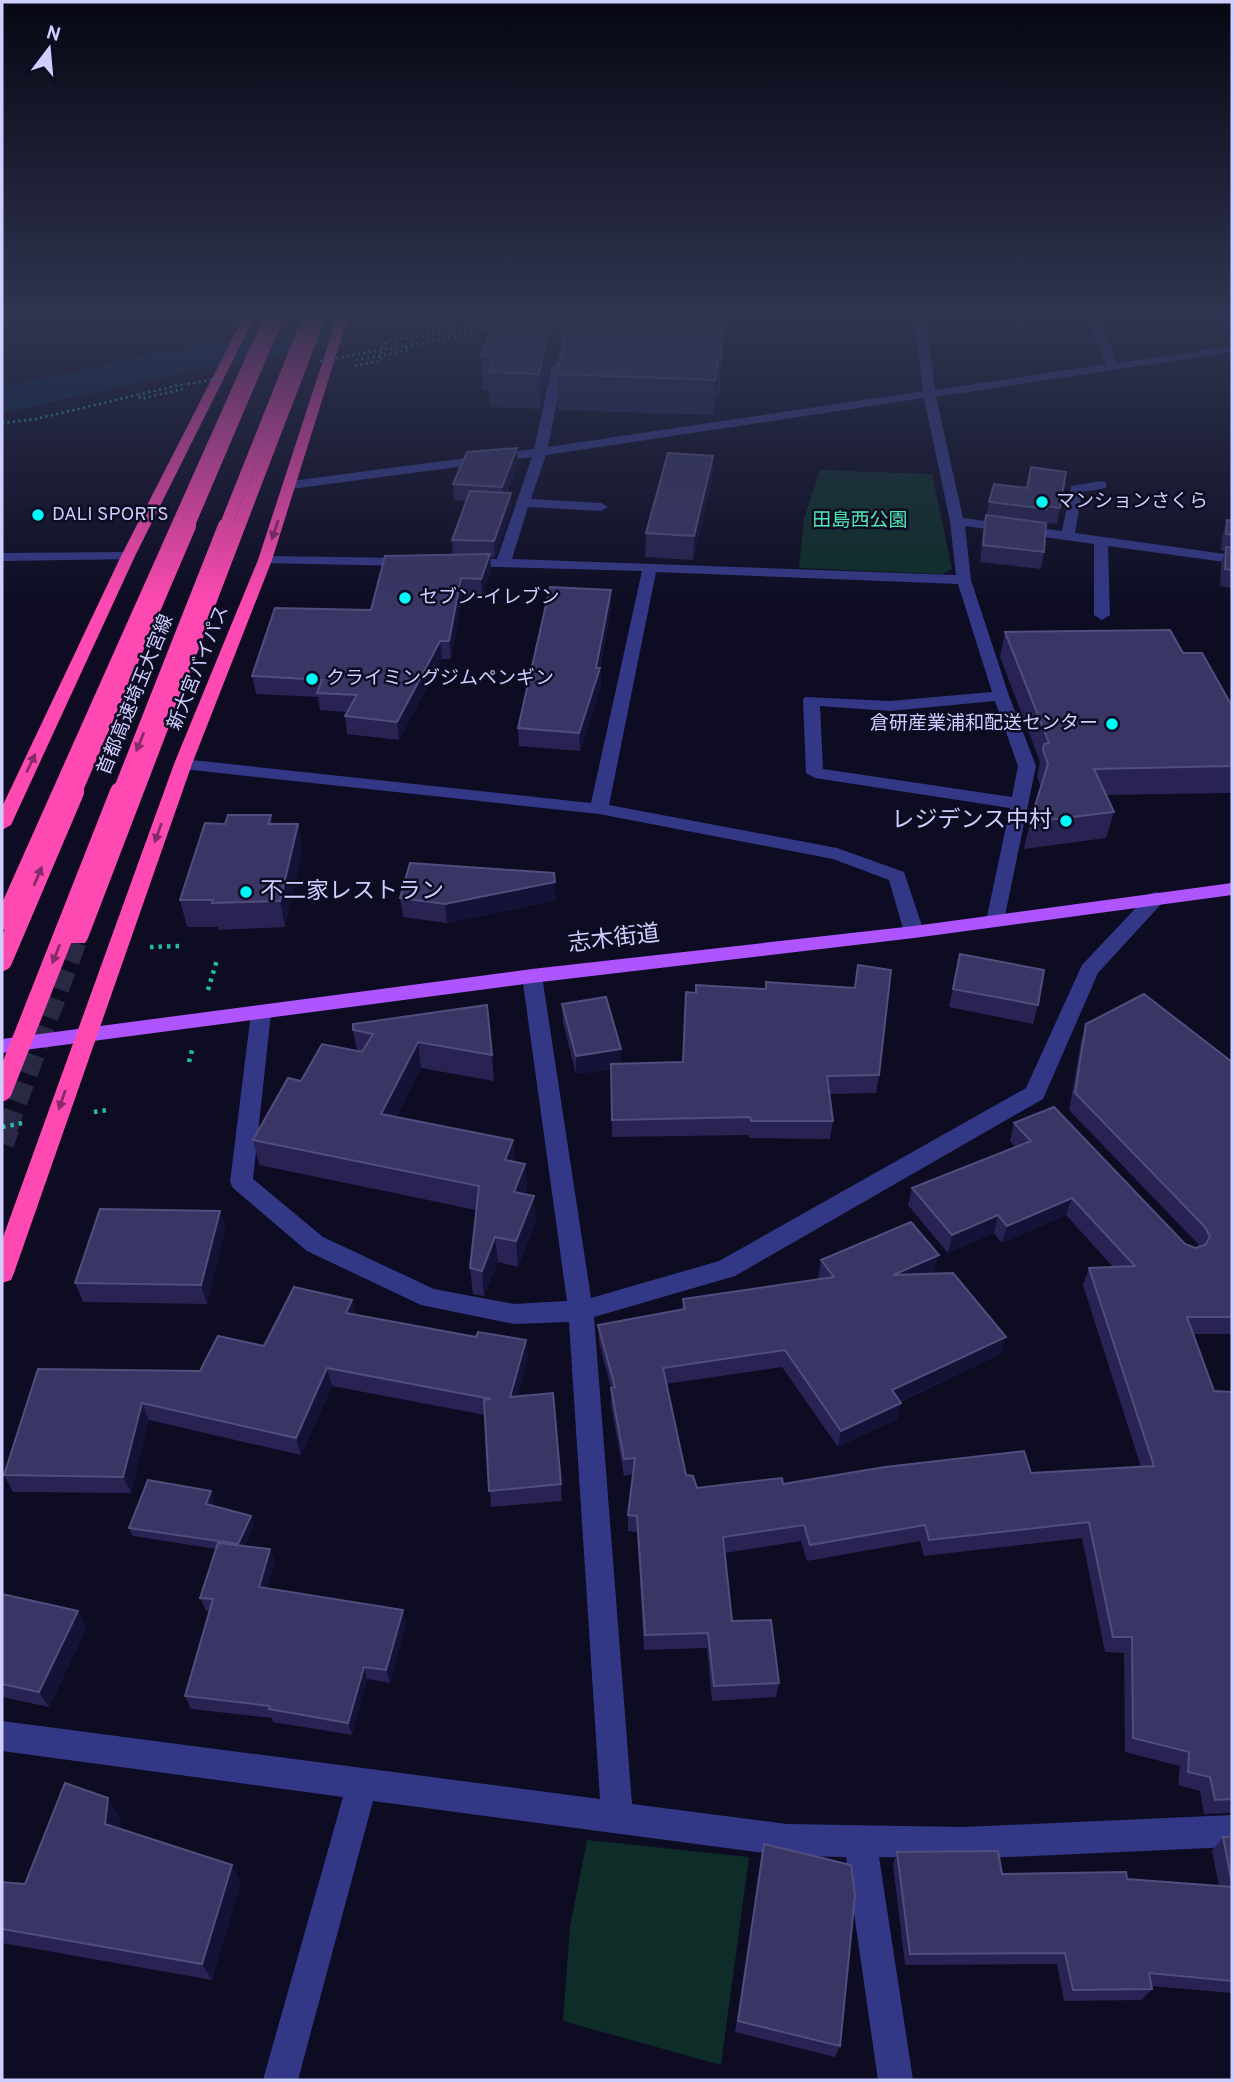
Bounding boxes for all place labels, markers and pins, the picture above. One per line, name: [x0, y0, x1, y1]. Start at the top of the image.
place label: マンションさくら: [1056, 490, 1208, 514]
marker: マンションさくら: [1034, 494, 1050, 510]
place label: DALI SPORTS: [52, 503, 169, 527]
marker: DALI SPORTS: [30, 507, 46, 523]
place label: セブン-イレブン: [419, 586, 560, 610]
marker: セブン-イレブン: [397, 590, 413, 606]
place label: クライミングジムペンギン: [326, 667, 554, 691]
marker: クライミングジムペンギン: [304, 671, 320, 687]
place label: 倉研産業浦和配送センター: [870, 712, 1098, 736]
marker: 倉研産業浦和配送センター: [1104, 716, 1120, 732]
place label: レジデンス中村: [891, 807, 1052, 836]
marker: レジデンス中村: [1058, 813, 1074, 829]
place label: 不二家レストラン: [260, 878, 444, 907]
marker: 不二家レストラン: [238, 884, 254, 900]

